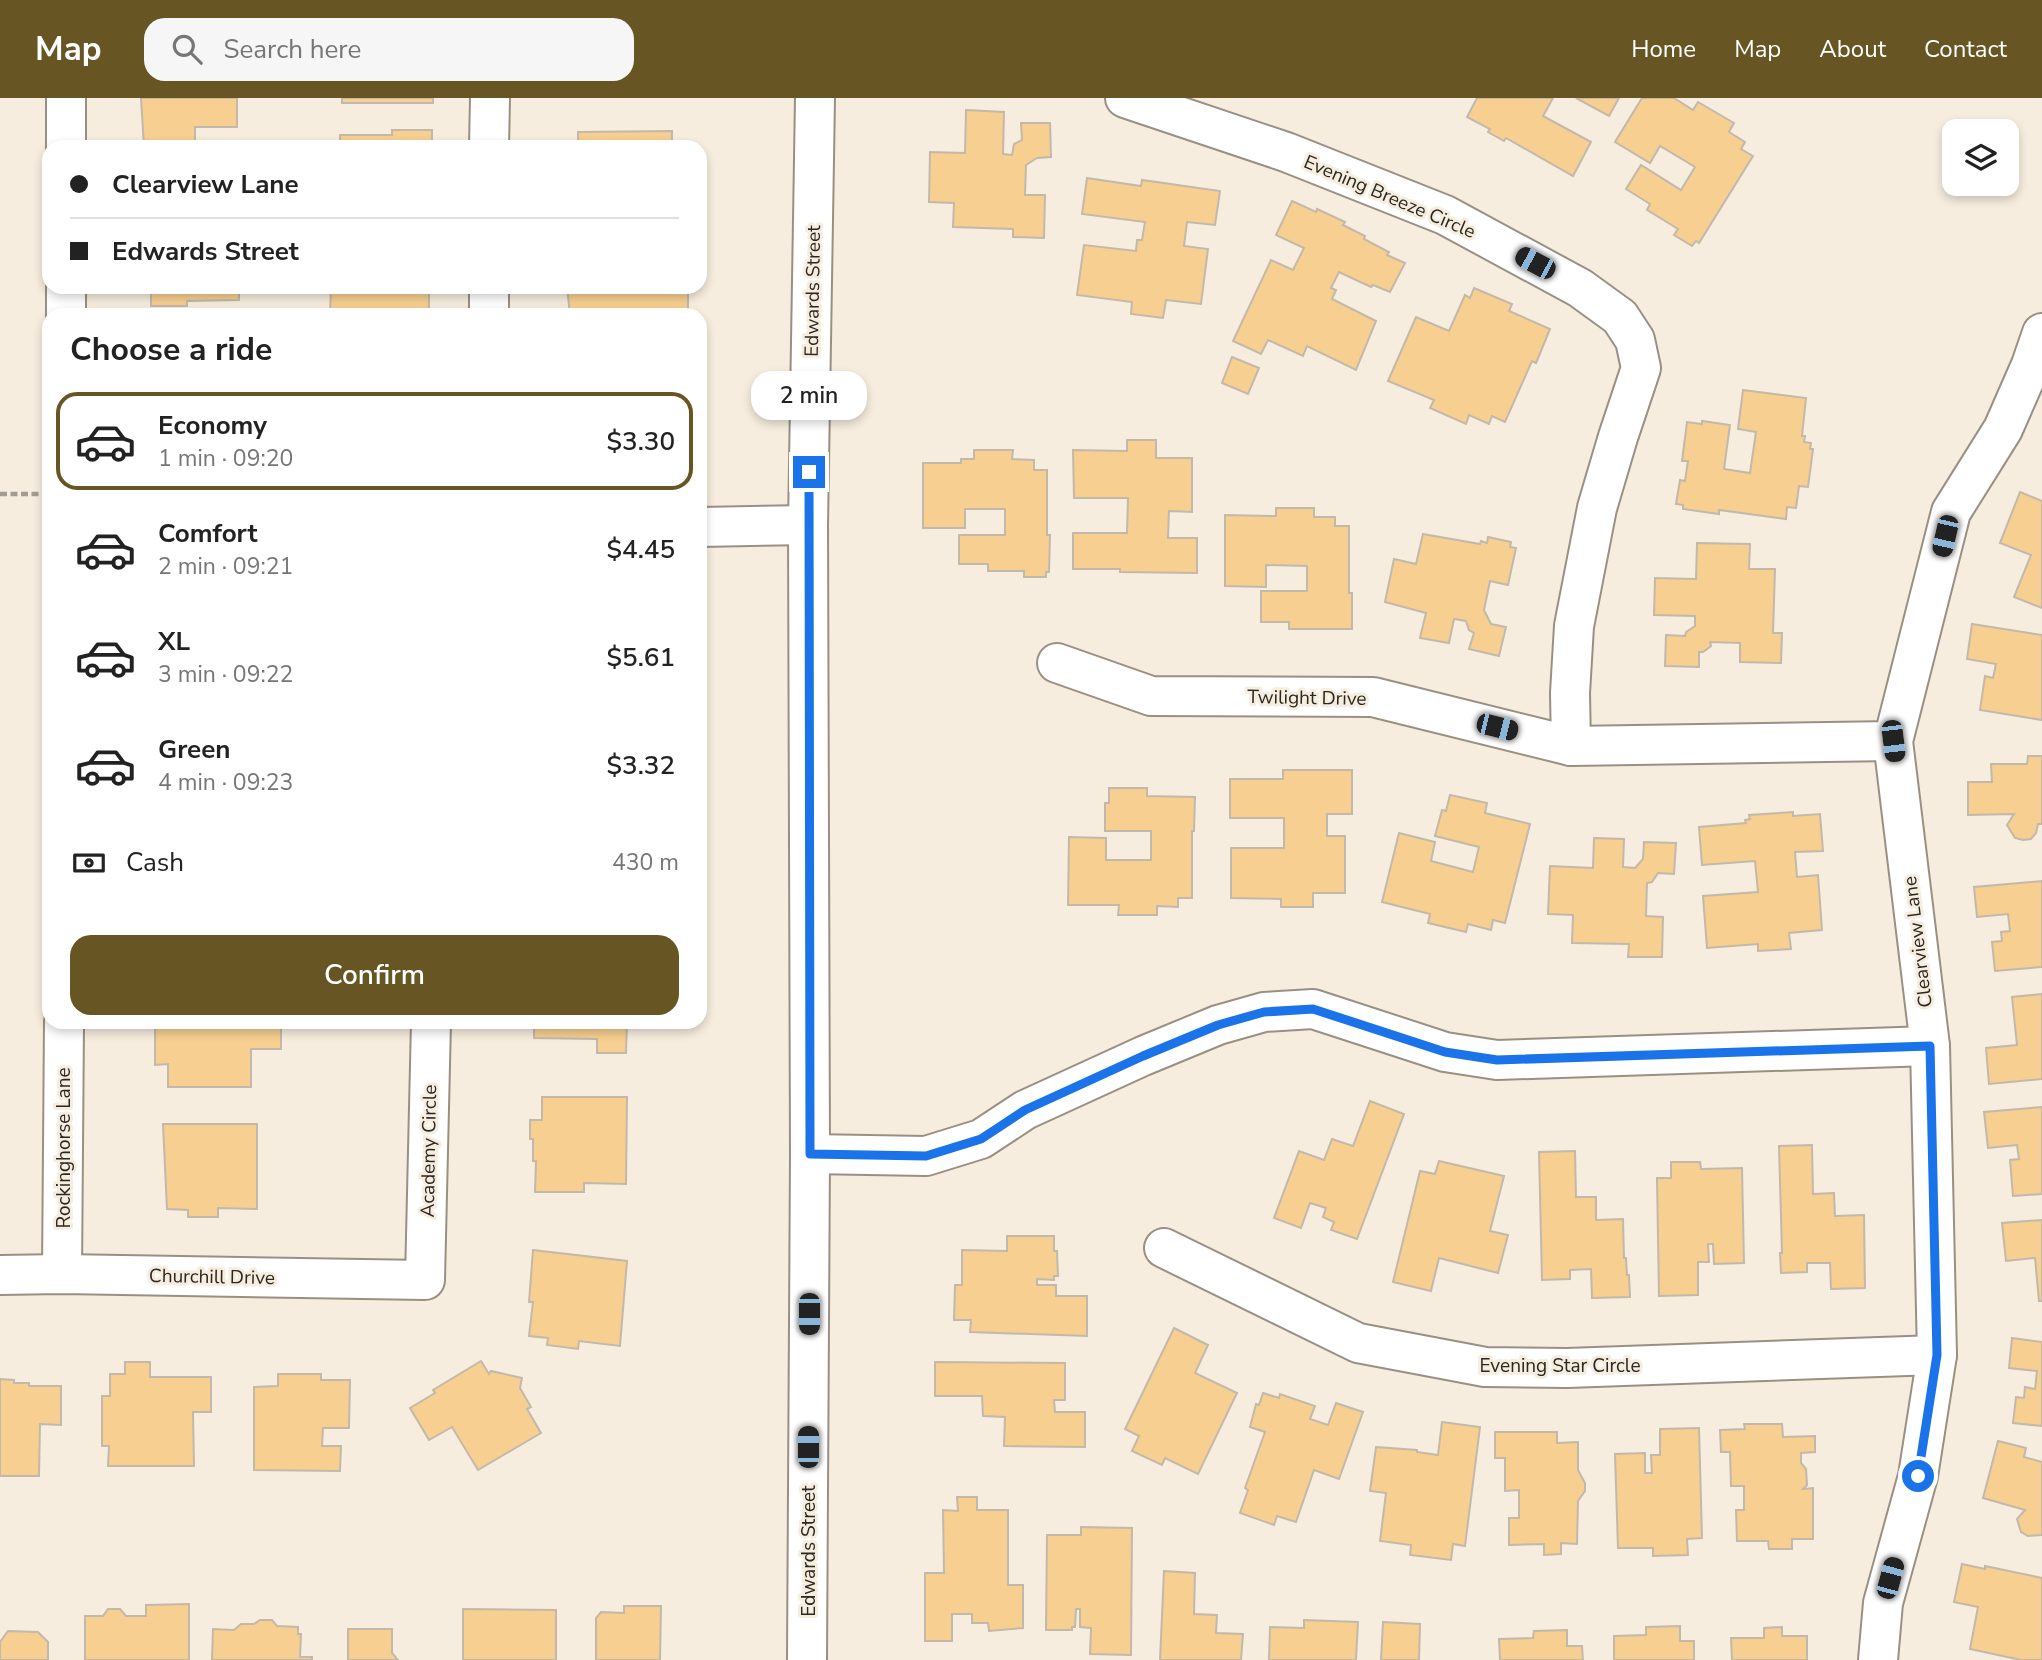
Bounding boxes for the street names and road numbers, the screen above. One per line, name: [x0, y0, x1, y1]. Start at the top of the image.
street label: Evening Breeze Circle: [1300, 149, 1480, 245]
street label: Edwards Street: [799, 225, 827, 357]
street label: Twilight Drive: [1247, 684, 1367, 712]
street label: Clearview Lane: [1897, 875, 1939, 1009]
street label: Rockinghorse Lane: [51, 1067, 77, 1229]
street label: Academy Circle: [415, 1084, 443, 1218]
street label: Churchill Drive: [149, 1263, 275, 1291]
street label: Evening Star Circle: [1479, 1353, 1641, 1379]
street label: Edwards Street: [796, 1485, 822, 1617]

